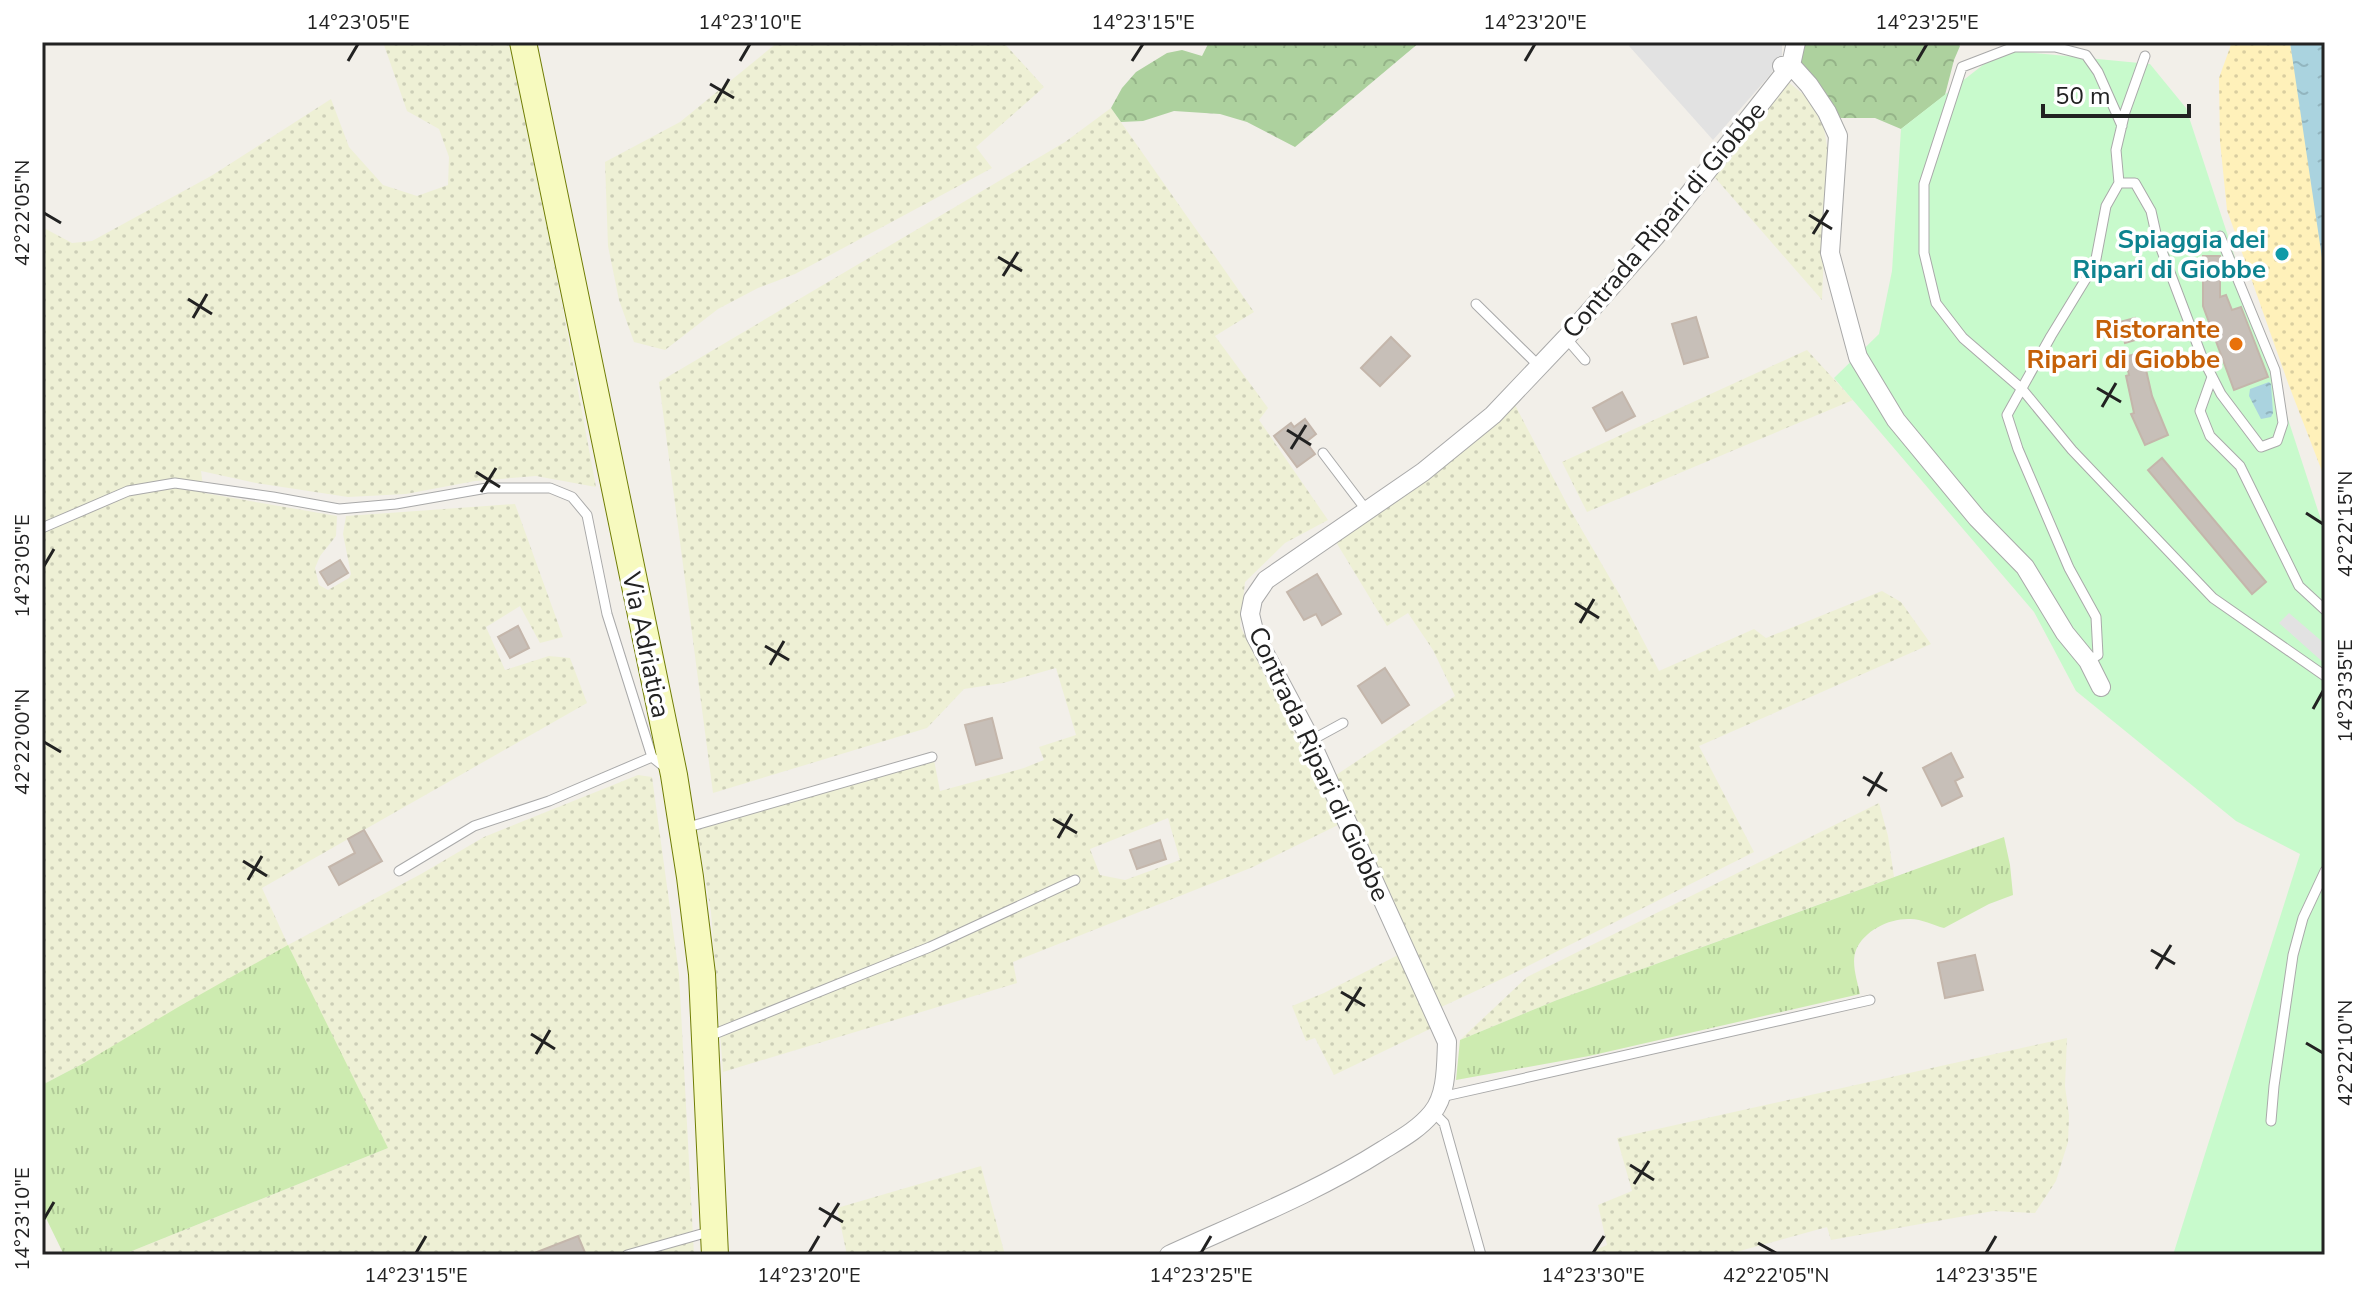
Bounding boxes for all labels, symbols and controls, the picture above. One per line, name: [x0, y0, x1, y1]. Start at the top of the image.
text: 14°23'05"E: [306, 9, 410, 36]
text: 14°23'10"E: [698, 9, 802, 36]
text: 14°23'15"E: [1091, 9, 1195, 36]
text: 14°23'20"E: [1483, 9, 1587, 36]
text: 14°23'25"E: [1875, 9, 1979, 36]
scale bar: [2043, 68, 2189, 118]
text: 50 m: [2055, 80, 2111, 112]
street label: Contrada Ripari di Giobbe: [1554, 94, 1774, 346]
text: 42°22'05"N: [9, 160, 36, 266]
place label: Spiaggia dei Ripari di Giobbe: [2073, 222, 2266, 287]
marker: Spiaggia dei Ripari di Giobbe: [2273, 245, 2291, 263]
place label: Ristorante Ripari di Giobbe: [2027, 312, 2220, 377]
marker: Ristorante Ripari di Giobbe: [2227, 335, 2245, 353]
text: 42°22'15"N: [2332, 471, 2359, 577]
text: 14°23'05"E: [9, 514, 36, 618]
street label: Via Adriatica: [613, 568, 679, 721]
street label: Contrada Ripari di Giobbe: [1240, 621, 1398, 907]
text: 14°23'35"E: [2332, 639, 2359, 743]
text: 42°22'00"N: [9, 689, 36, 795]
text: 42°22'10"N: [2332, 1000, 2359, 1106]
text: 14°23'10"E: [9, 1167, 36, 1271]
text: 14°23'15"E: [364, 1262, 468, 1289]
text: 14°23'20"E: [757, 1262, 861, 1289]
text: 14°23'25"E: [1149, 1262, 1253, 1289]
text: 14°23'30"E: [1541, 1262, 1645, 1289]
text: 42°22'05"N: [1723, 1262, 1829, 1289]
text: 14°23'35"E: [1934, 1262, 2038, 1289]

